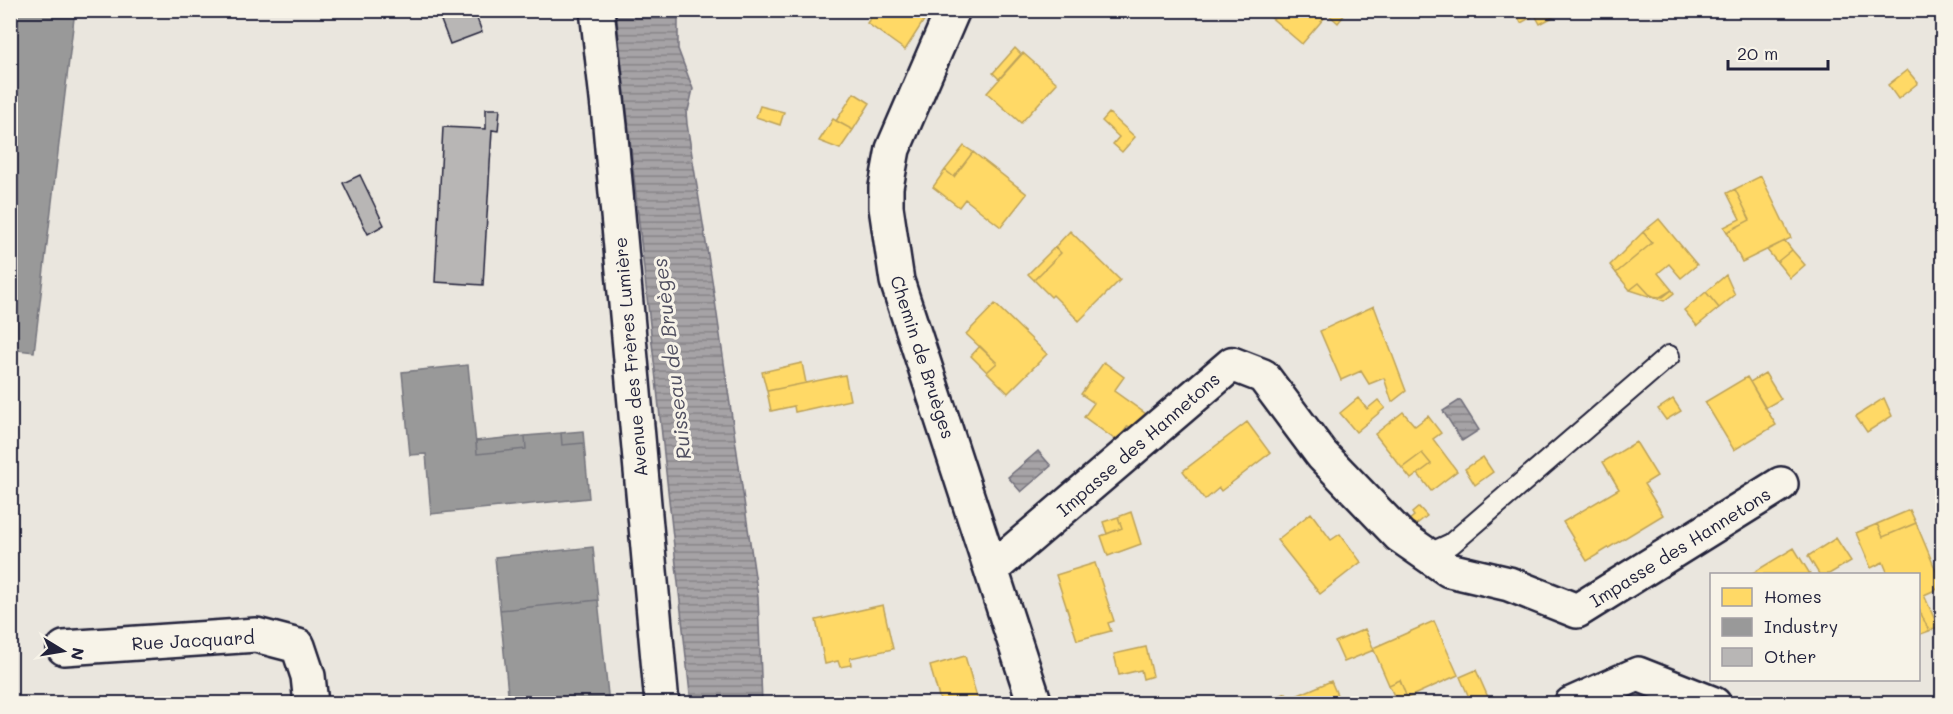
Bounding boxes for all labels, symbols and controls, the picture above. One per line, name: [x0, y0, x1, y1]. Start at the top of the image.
scale bar: [1728, 33, 1828, 71]
text: 20 m: [1737, 41, 1778, 65]
street label: Avenue des Frères Lumière: [608, 236, 652, 478]
water label: Ruisseau de Bruèges: [646, 257, 696, 461]
street label: Chemin de Bruèges: [885, 272, 961, 442]
street label: Impasse des Hannetons: [1051, 367, 1225, 521]
street label: Impasse des Hannetons: [1585, 482, 1775, 612]
legend: [1710, 573, 1920, 681]
text: Homes: [1764, 584, 1822, 608]
text: Industry: [1764, 614, 1838, 638]
north arrow: [33, 621, 93, 681]
street label: Rue Jacquard: [131, 625, 255, 655]
text: Other: [1764, 644, 1817, 668]
text: N: [67, 646, 90, 662]

